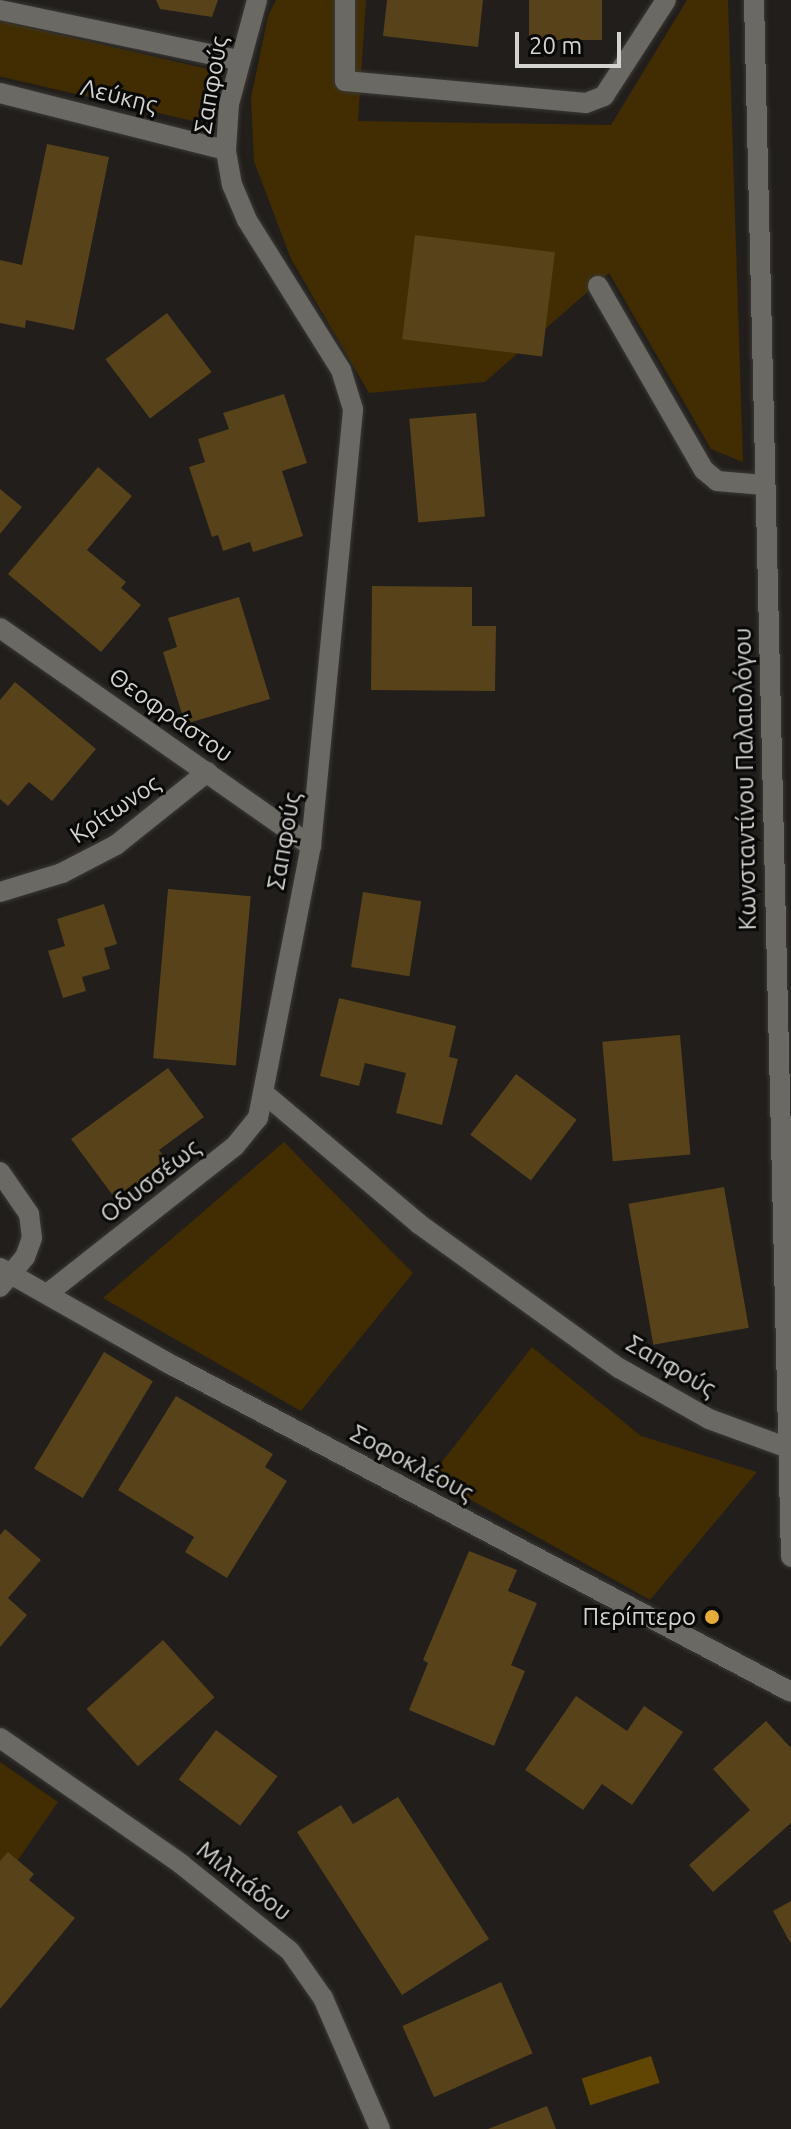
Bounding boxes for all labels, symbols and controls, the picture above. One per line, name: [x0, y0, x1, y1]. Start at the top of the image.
scale bar: [519, 16, 625, 66]
text: 20 m: [529, 32, 582, 59]
street label: Σαπφούς: [188, 34, 234, 136]
street label: Λεύκης: [78, 73, 160, 119]
street label: Κωνσταντίνου Παλαιολόγου: [728, 627, 762, 931]
street label: Θεοφράστου: [103, 662, 239, 768]
street label: Κρίτωνος: [65, 769, 165, 849]
street label: Σαπφούς: [261, 790, 307, 892]
street label: Οδυσσέως: [94, 1133, 206, 1229]
street label: Σαπφούς: [621, 1329, 721, 1403]
street label: Σοφοκλέους: [346, 1419, 478, 1507]
place label: Περίπτερο: [583, 1603, 696, 1631]
marker: Περίπτερο: [703, 1608, 721, 1626]
street label: Μιλτιάδου: [191, 1835, 297, 1927]

